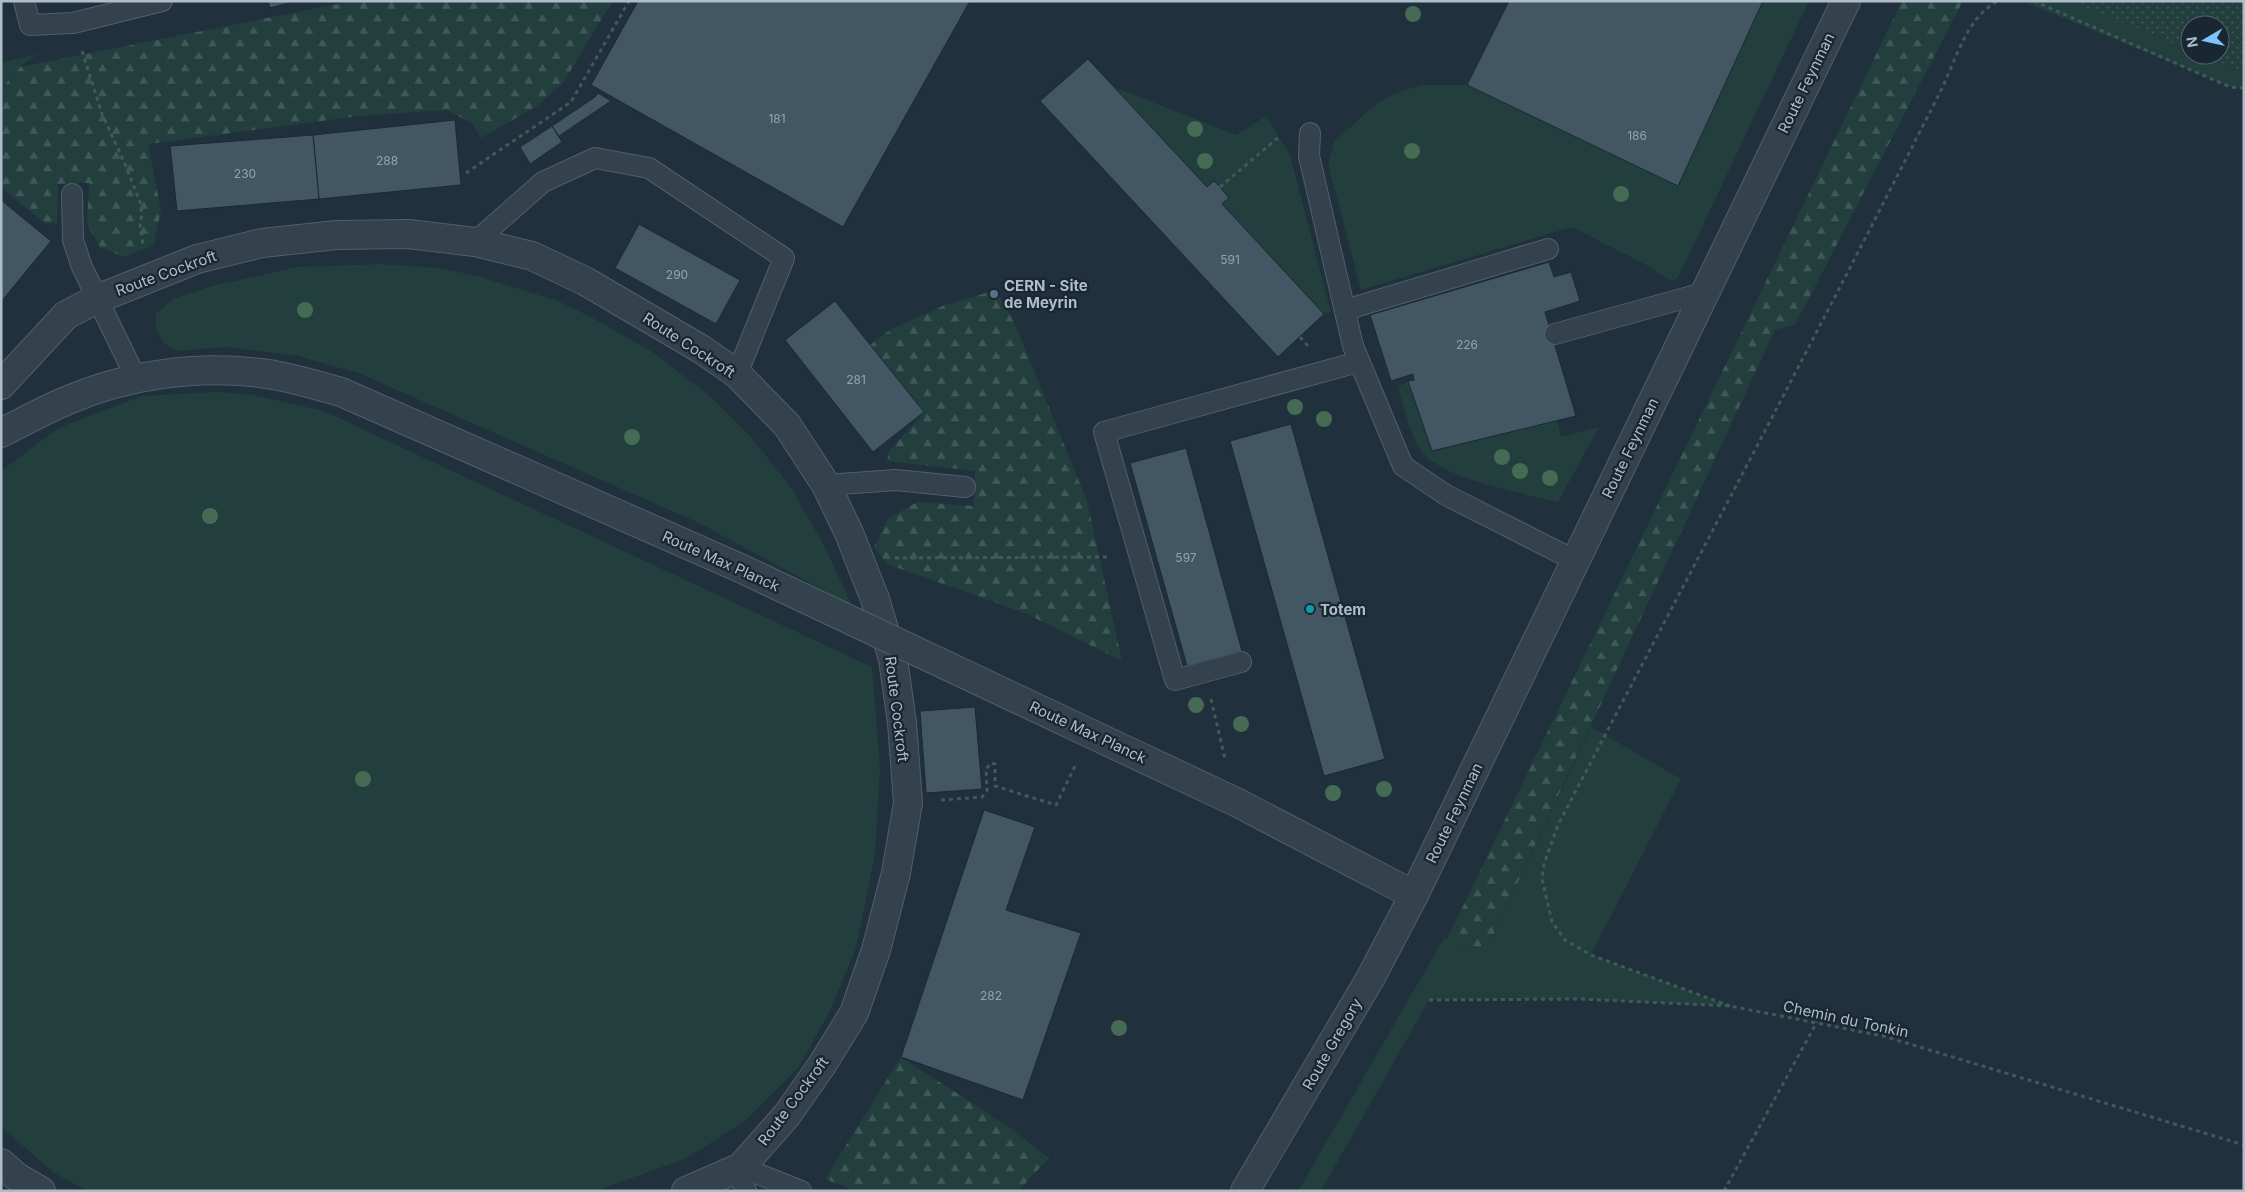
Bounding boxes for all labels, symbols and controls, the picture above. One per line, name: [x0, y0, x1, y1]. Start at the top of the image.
north arrow: [2180, 15, 2230, 65]
street label: Route Feynman: [1773, 30, 1839, 136]
text: N: [2182, 36, 2201, 49]
house number: 181: [768, 111, 786, 126]
house number: 186: [1627, 128, 1647, 143]
house number: 288: [376, 153, 398, 168]
house number: 230: [234, 166, 256, 181]
street label: Route Cockroft: [113, 246, 219, 300]
house number: 591: [1220, 252, 1240, 267]
house number: 290: [666, 267, 688, 282]
place label: CERN - Site de Meyrin: [1004, 276, 1088, 312]
marker: CERN - Site de Meyrin: [988, 288, 1000, 300]
street label: Route Cockroft: [639, 308, 739, 382]
house number: 226: [1456, 337, 1478, 352]
house number: 281: [846, 372, 866, 387]
street label: Route Feynman: [1597, 395, 1663, 501]
street label: Route Max Planck: [659, 527, 783, 596]
house number: 597: [1175, 550, 1197, 565]
place label: Totem: [1320, 600, 1366, 619]
marker: Totem: [1304, 603, 1316, 615]
street label: Route Cockroft: [881, 655, 913, 763]
street label: Route Max Planck: [1027, 697, 1150, 768]
street label: Route Feynman: [1421, 760, 1487, 866]
house number: 282: [980, 988, 1002, 1003]
street label: Route Gregory: [1298, 994, 1366, 1093]
street label: Chemin du Tonkin: [1782, 996, 1910, 1042]
street label: Route Cockroft: [753, 1053, 833, 1149]

